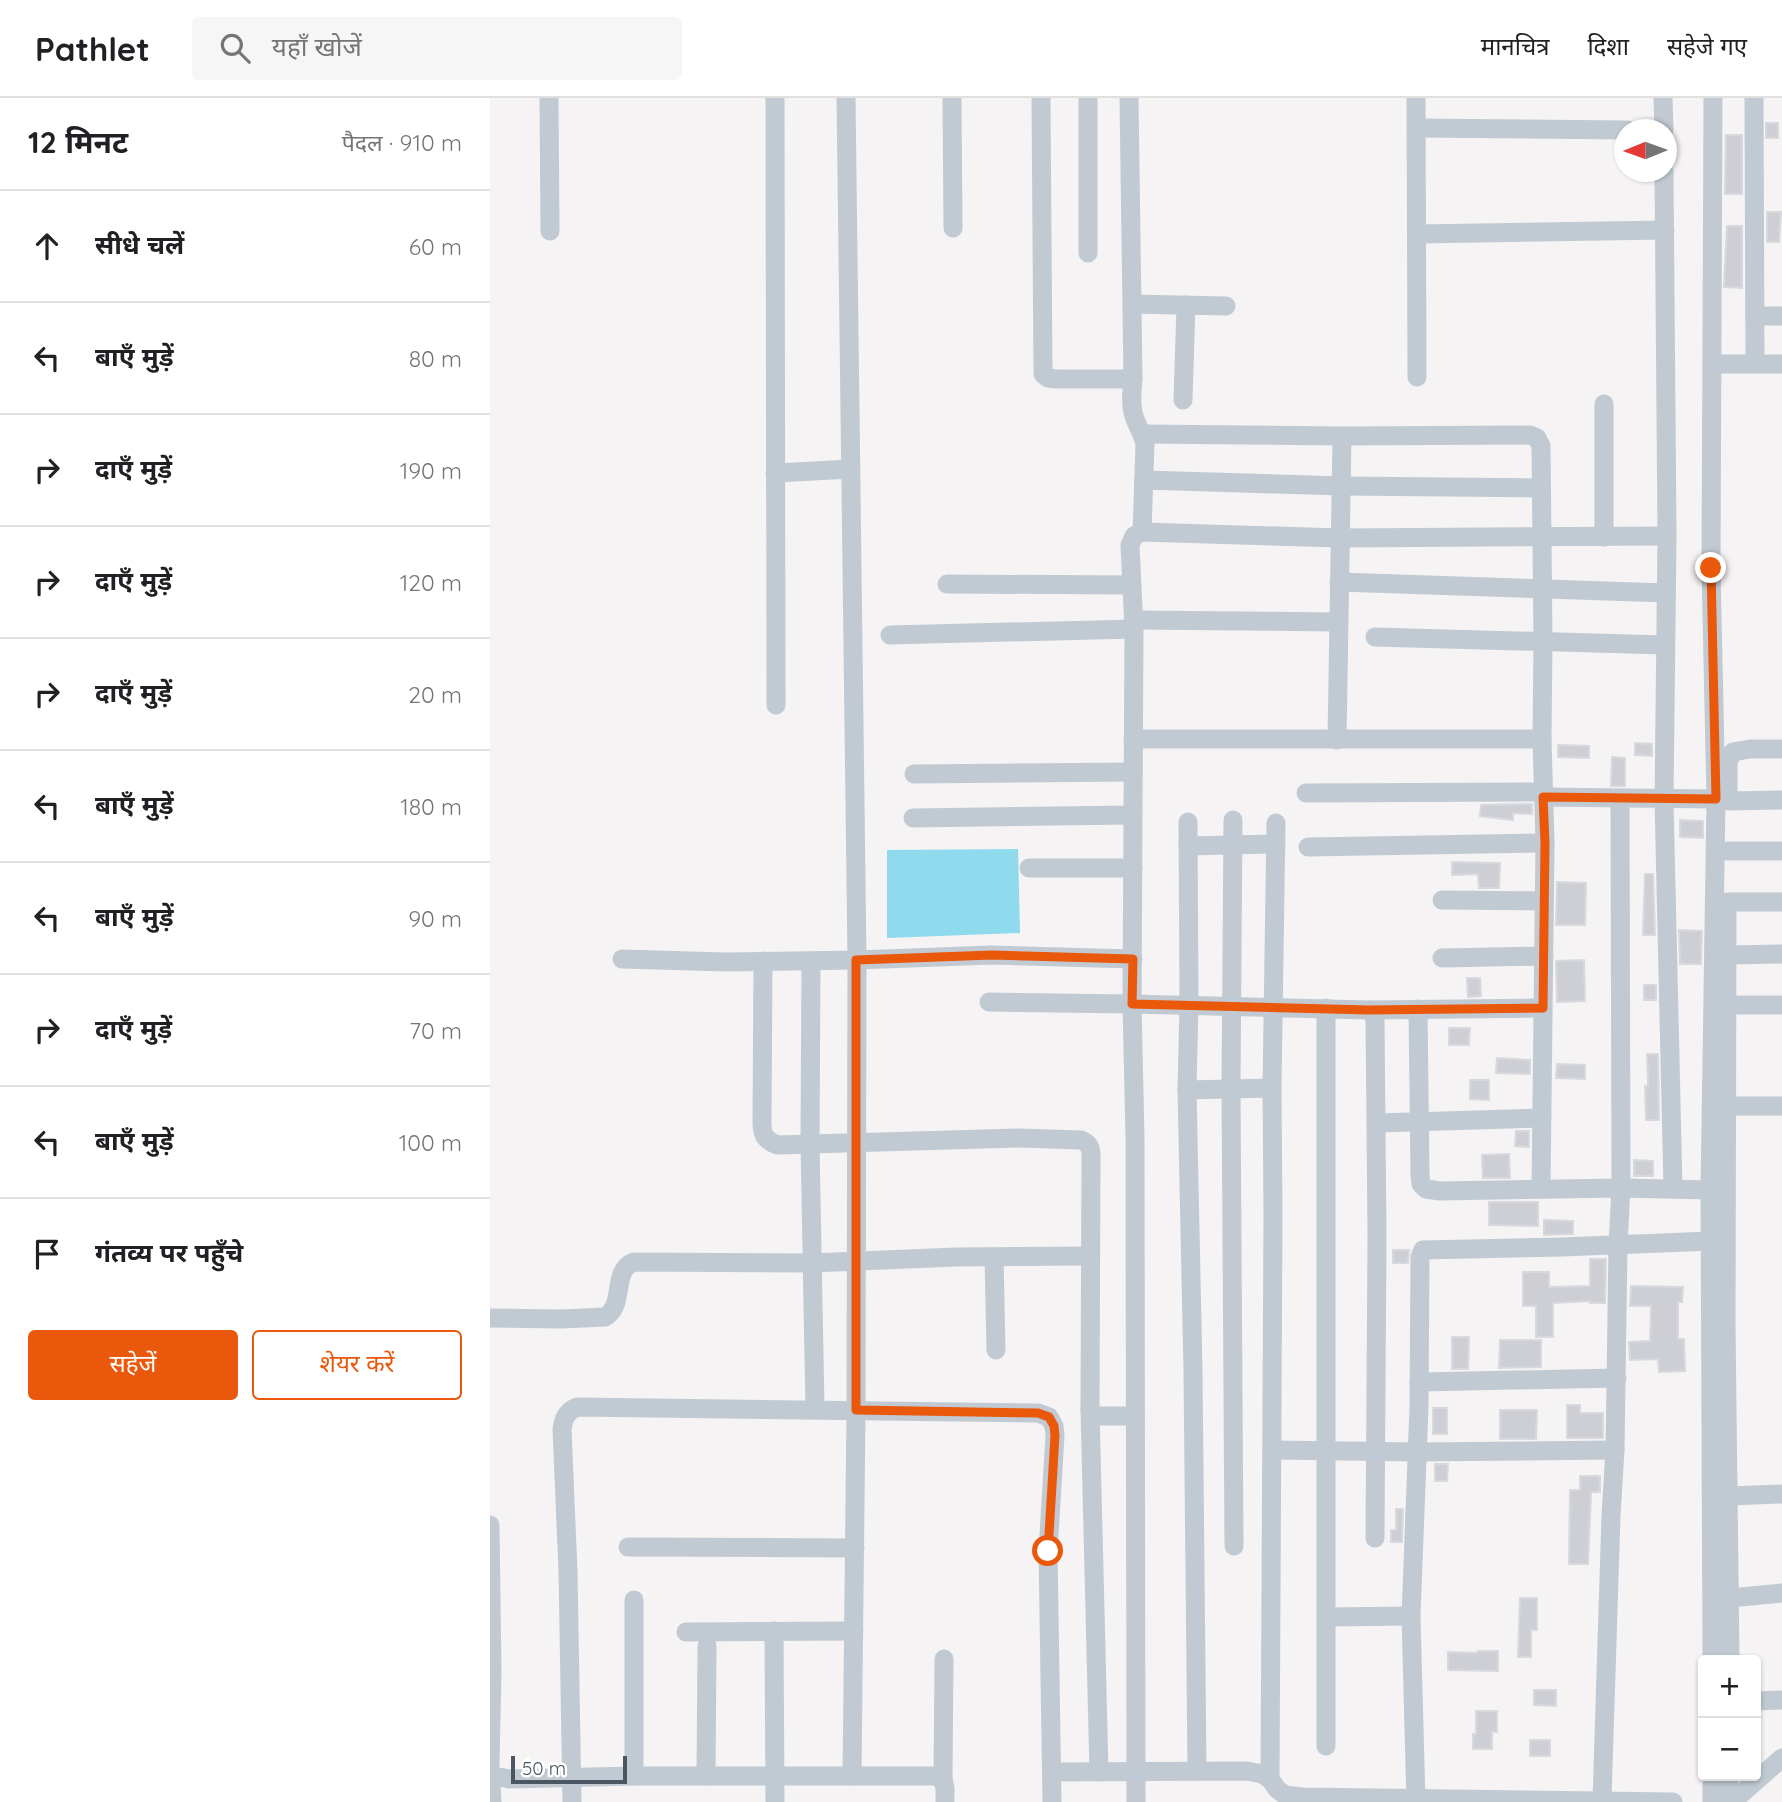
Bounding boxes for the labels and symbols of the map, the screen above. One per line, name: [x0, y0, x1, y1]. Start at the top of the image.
north arrow: [1614, 119, 1677, 182]
route end: [1695, 552, 1726, 583]
route start: [1032, 1535, 1063, 1566]
scale bar: [511, 1753, 626, 1785]

